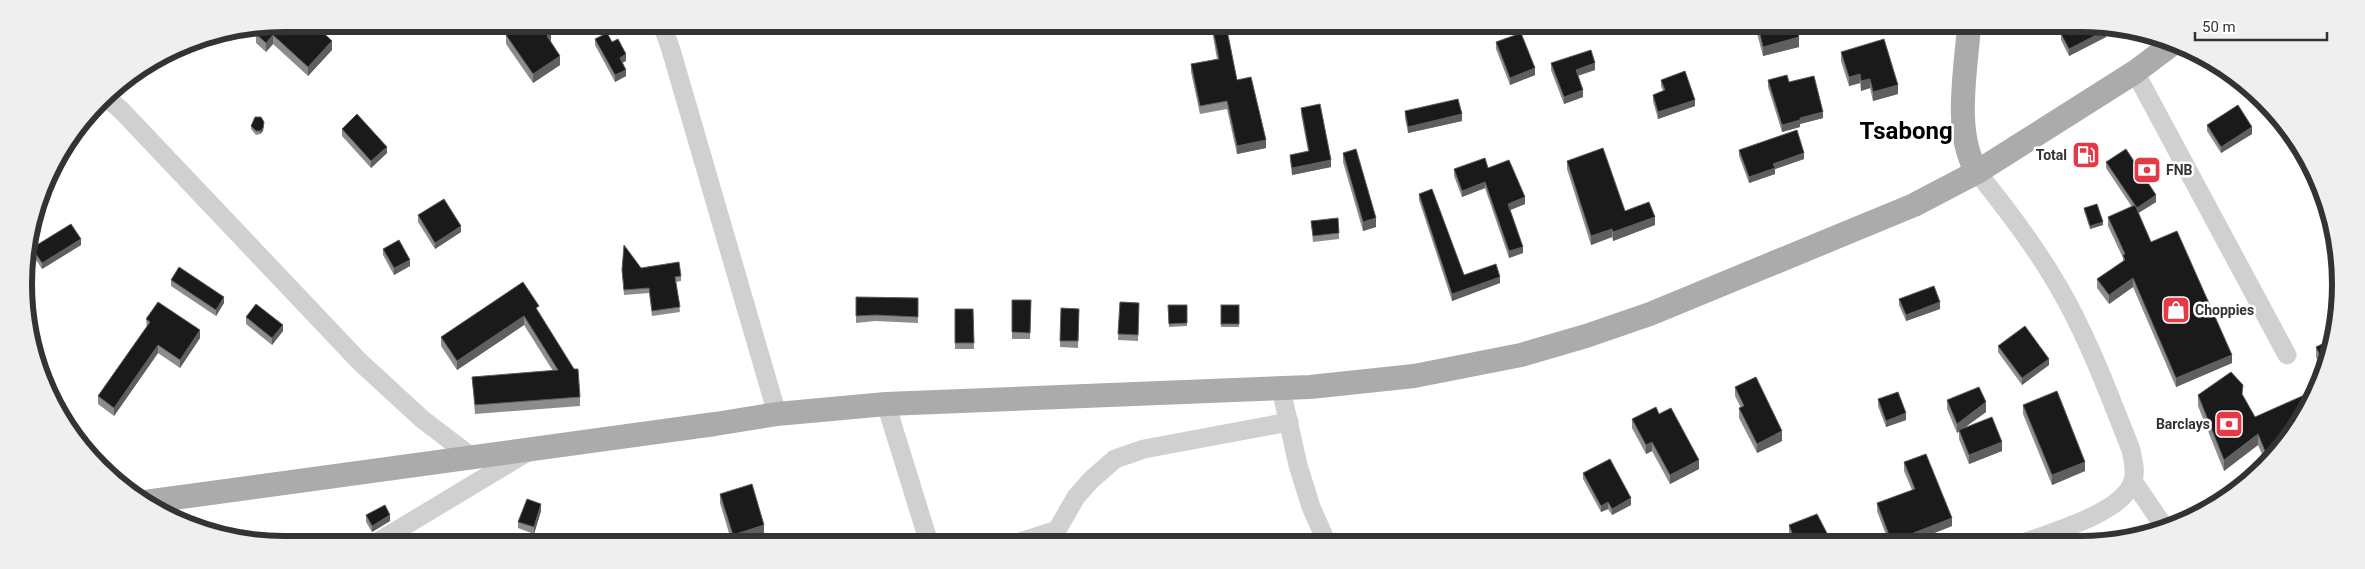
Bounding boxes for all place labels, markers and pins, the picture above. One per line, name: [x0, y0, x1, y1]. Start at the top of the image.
fuel station icon: Total: [2071, 140, 2101, 170]
place label: Total: [2036, 147, 2067, 163]
bank icon: FNB: [2132, 155, 2162, 185]
place label: FNB: [2166, 162, 2193, 178]
shop icon: Choppies: [2161, 295, 2191, 325]
place label: Choppies: [2195, 302, 2254, 318]
bank icon: Barclays: [2214, 409, 2244, 439]
place label: Barclays: [2156, 416, 2210, 432]

